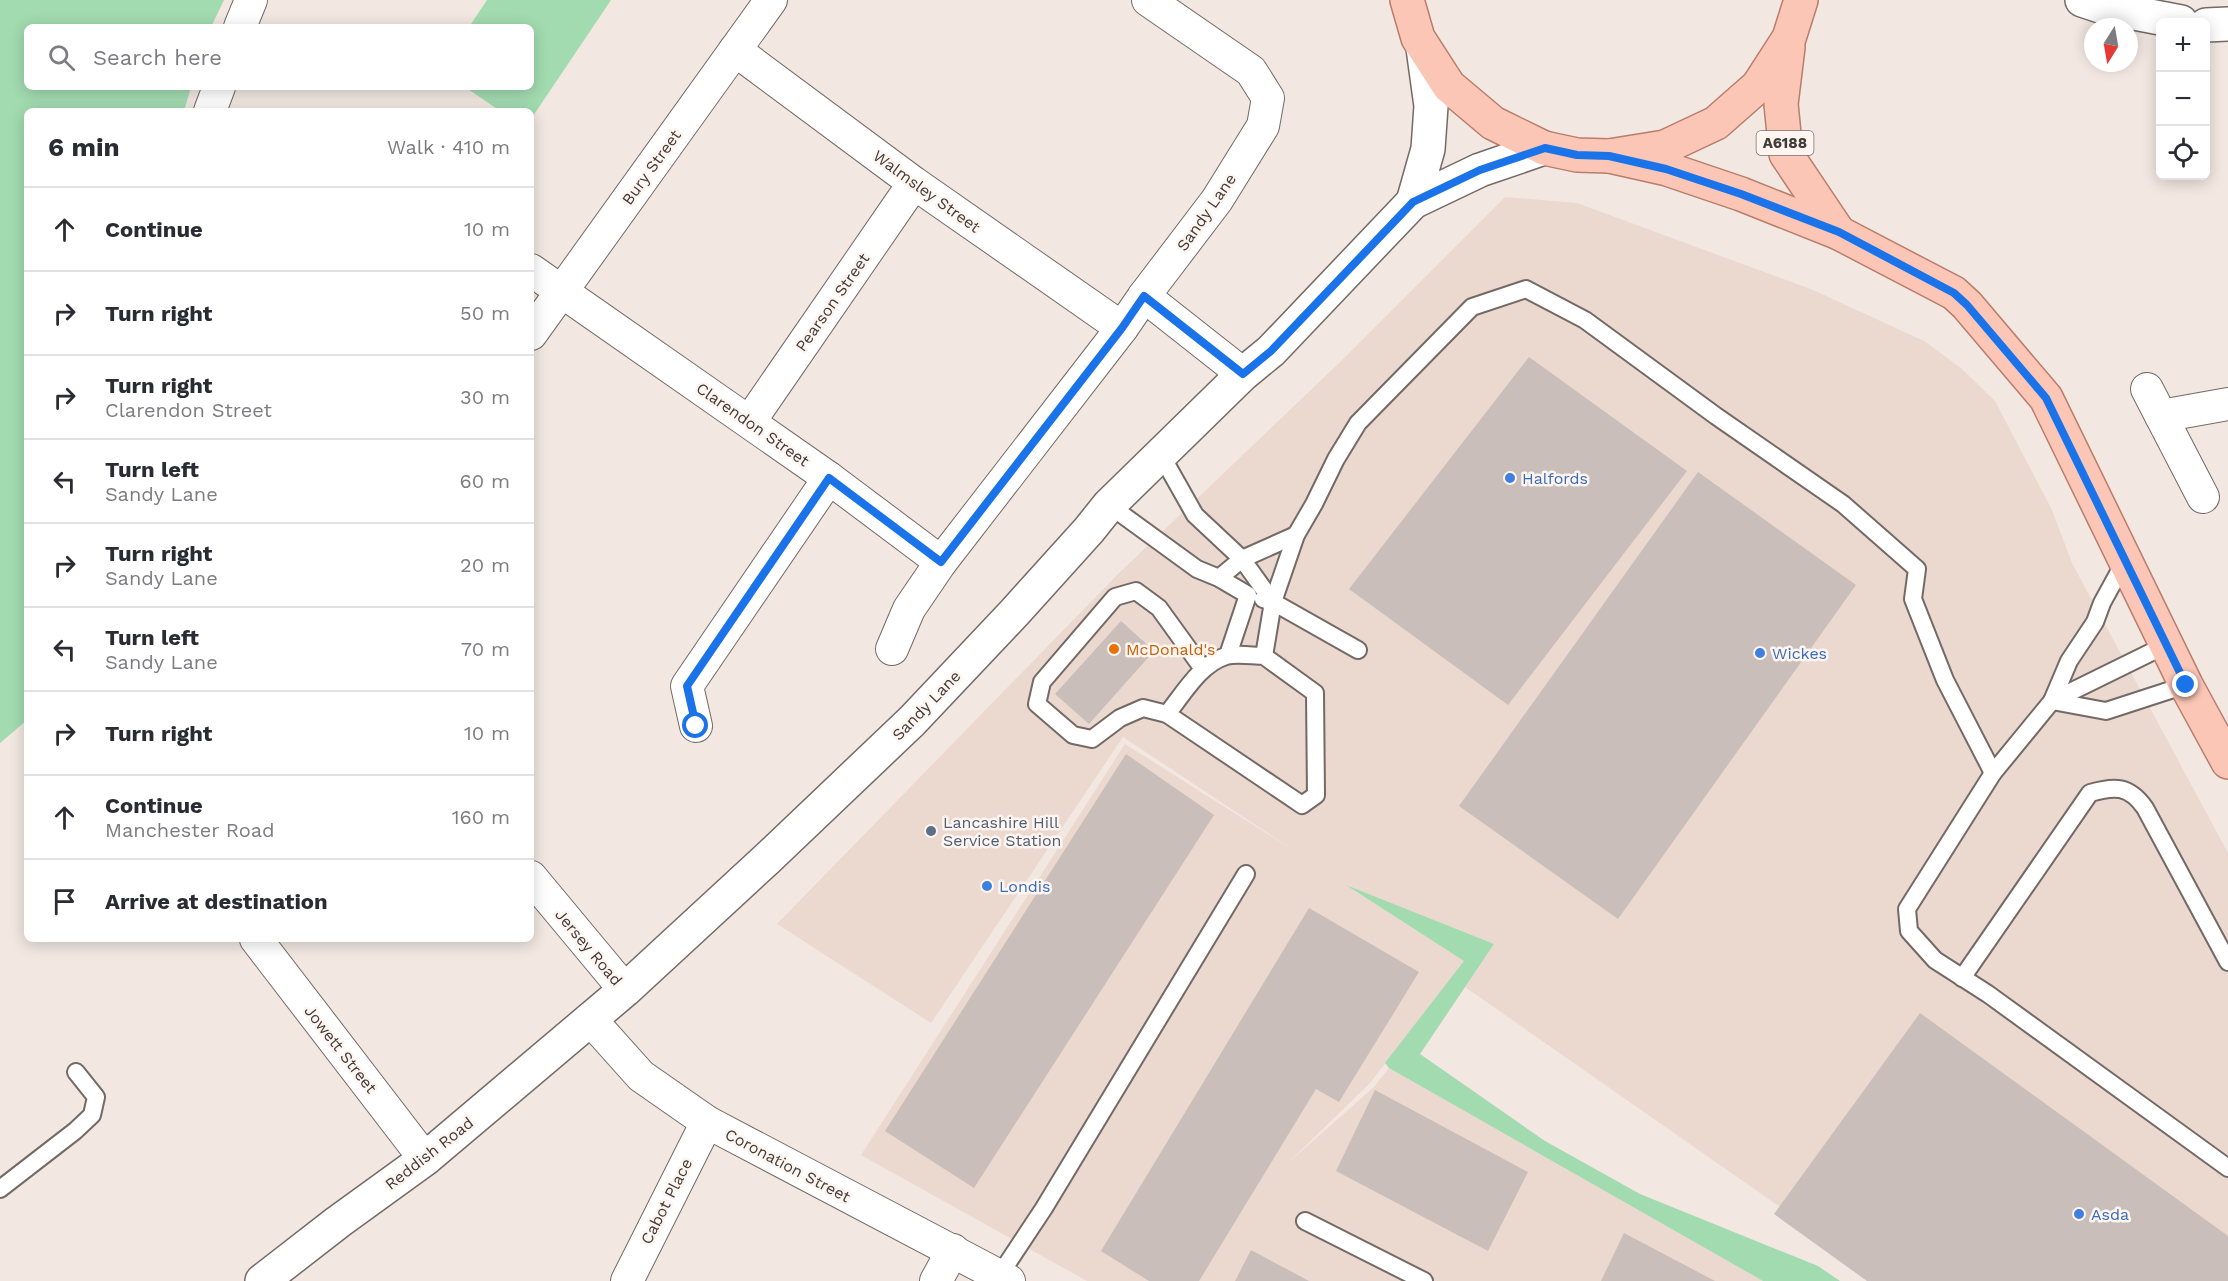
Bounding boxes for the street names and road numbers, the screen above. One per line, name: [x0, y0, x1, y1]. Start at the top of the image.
street label: Bury Street: [618, 126, 685, 209]
road number: A6188: [1756, 131, 1814, 155]
street label: Walmsley Street: [870, 146, 984, 237]
street label: Sandy Lane: [1173, 170, 1240, 255]
street label: Pearson Street: [791, 249, 874, 355]
street label: Clarendon Street: [693, 378, 813, 471]
street label: Sandy Lane: [888, 666, 965, 744]
street label: Jersey Road: [551, 905, 626, 989]
street label: Jowett Street: [300, 1002, 381, 1097]
street label: Reddish Road: [381, 1113, 477, 1194]
street label: Coronation Street: [722, 1124, 854, 1207]
street label: Cabot Place: [637, 1155, 696, 1247]

